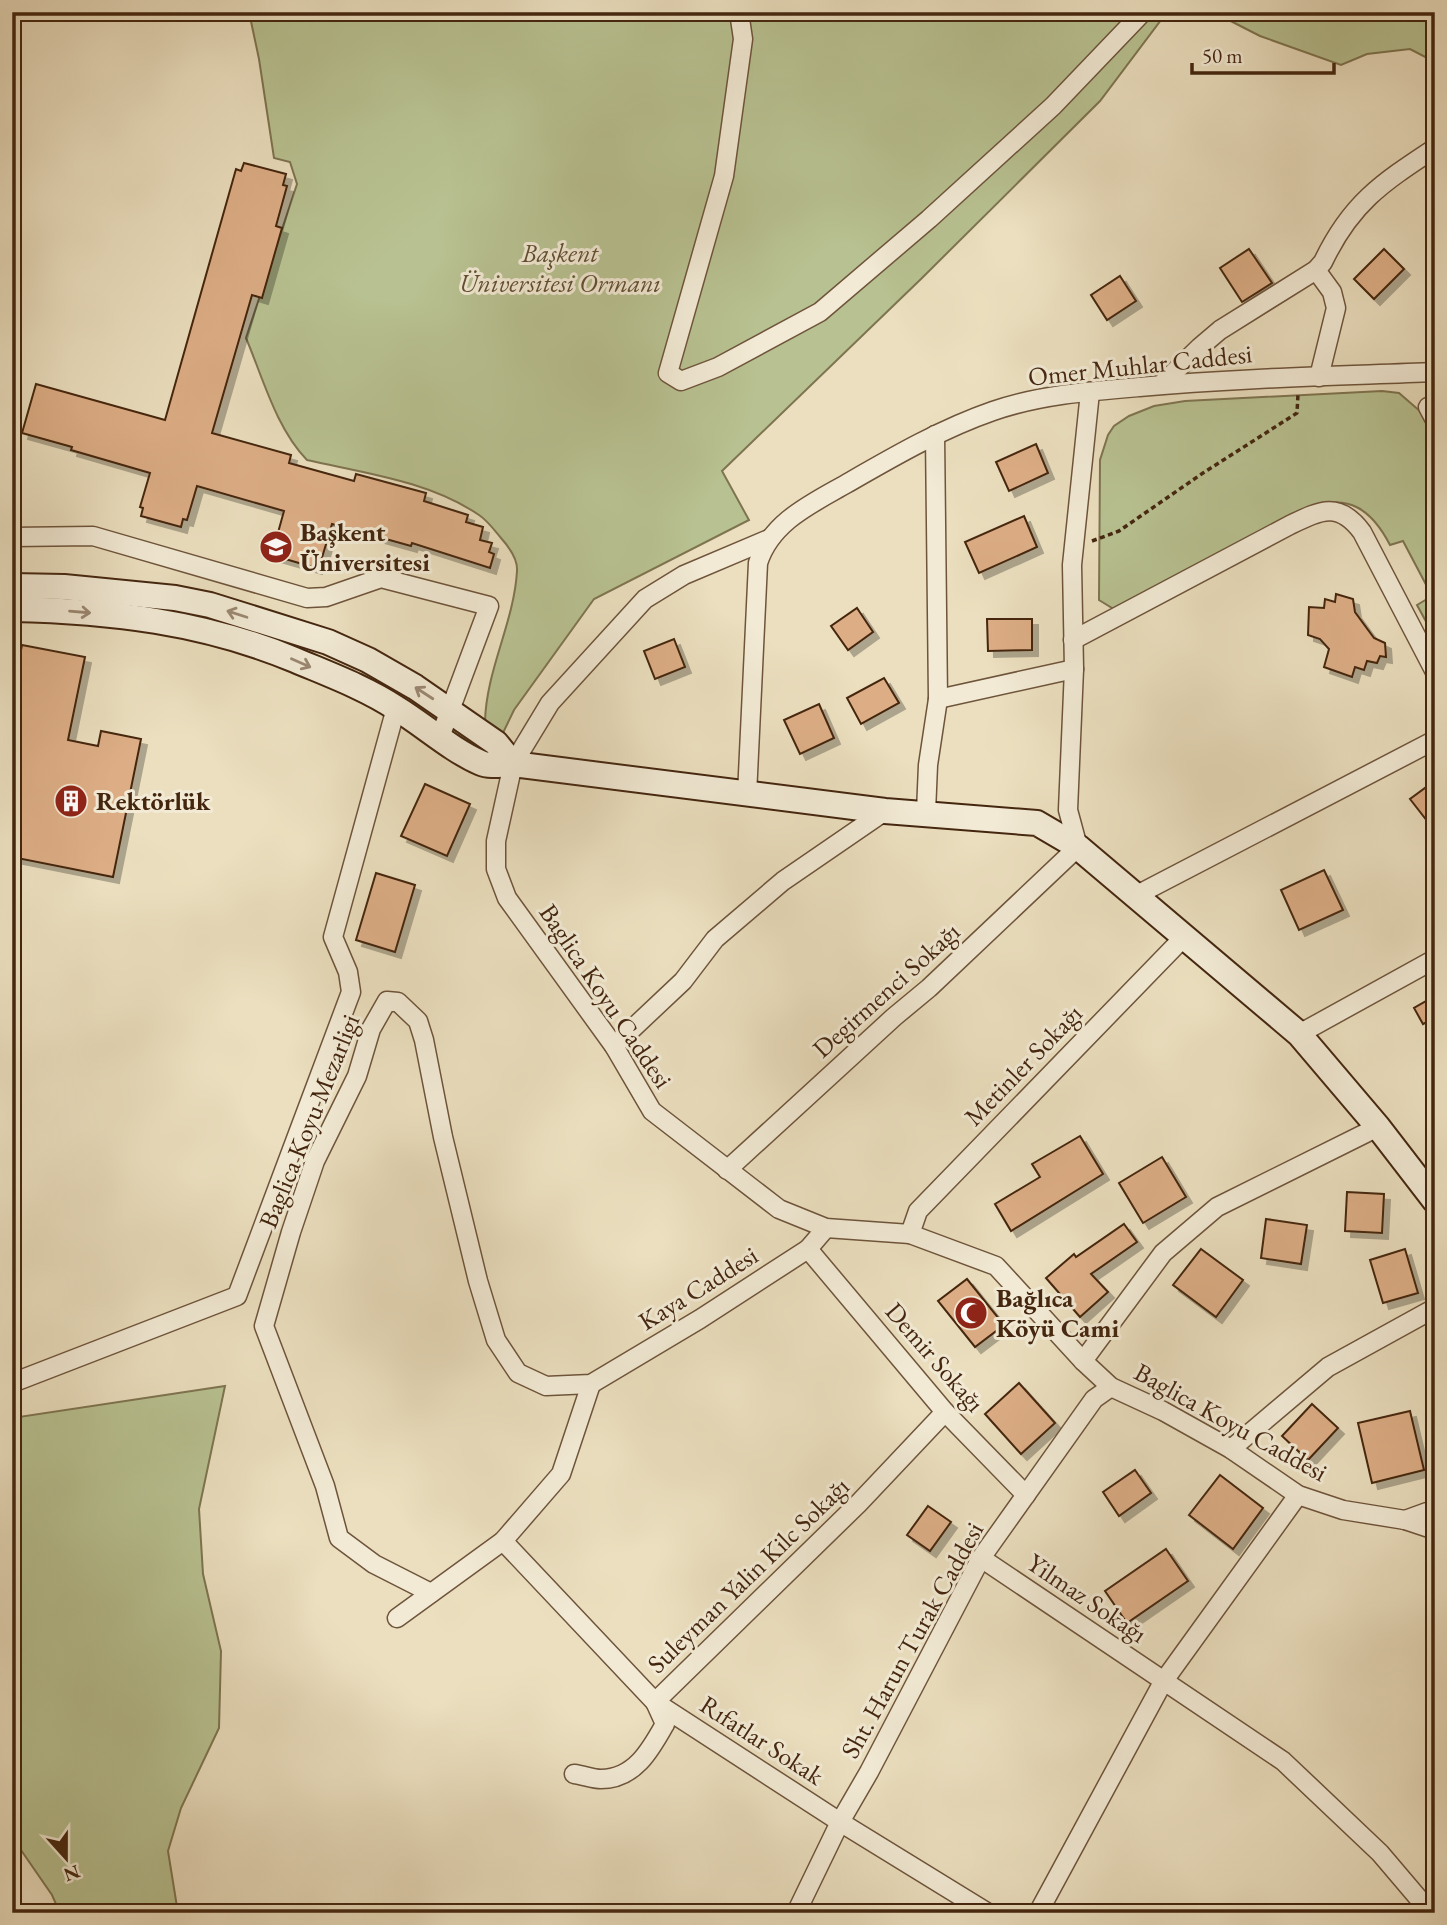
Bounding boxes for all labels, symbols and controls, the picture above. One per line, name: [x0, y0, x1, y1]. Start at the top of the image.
scale bar: [1192, 32, 1333, 76]
text: 50 m: [1202, 42, 1243, 69]
park label: Başkent Üniversitesi Ormanı: [459, 236, 661, 300]
street label: Omer Muhlar Caddesi: [1026, 336, 1254, 394]
place label: Başkent Üniversitesi: [300, 515, 430, 579]
school or university icon: Başkent Üniversitesi: [257, 528, 295, 566]
one-way arrow: [69, 606, 91, 619]
one-way arrow: [226, 607, 248, 619]
one-way arrow: [289, 657, 311, 670]
one-way arrow: [415, 686, 434, 700]
building icon: Rektörlük: [52, 782, 90, 820]
place label: Rektörlük: [96, 784, 211, 818]
street label: Baglica Koyu Caddesi: [532, 897, 680, 1095]
street label: Degirmenci Sokağı: [805, 915, 967, 1065]
street label: Metinler Sokağı: [956, 997, 1090, 1133]
street label: Baglica Koyu Mezarligi: [251, 1009, 367, 1233]
street label: Kaya Caddesi: [632, 1238, 764, 1338]
place label: Bağlıca Köyü Cami: [996, 1281, 1119, 1345]
mosque icon: Bağlıca Köyü Cami: [952, 1294, 990, 1332]
street label: Demir Sokağı: [878, 1295, 992, 1419]
street label: Baglica Koyu Caddesi: [1128, 1355, 1334, 1489]
street label: Suleyman Yalin Kilc Sokağı: [640, 1470, 856, 1680]
street label: Sht. Harun Turak Caddesi: [833, 1516, 991, 1764]
street label: Yilmaz Sokağı: [1020, 1545, 1154, 1651]
street label: Rıfatlar Sokak: [694, 1687, 831, 1793]
north arrow: [32, 1824, 102, 1894]
text: N: [60, 1859, 84, 1888]

